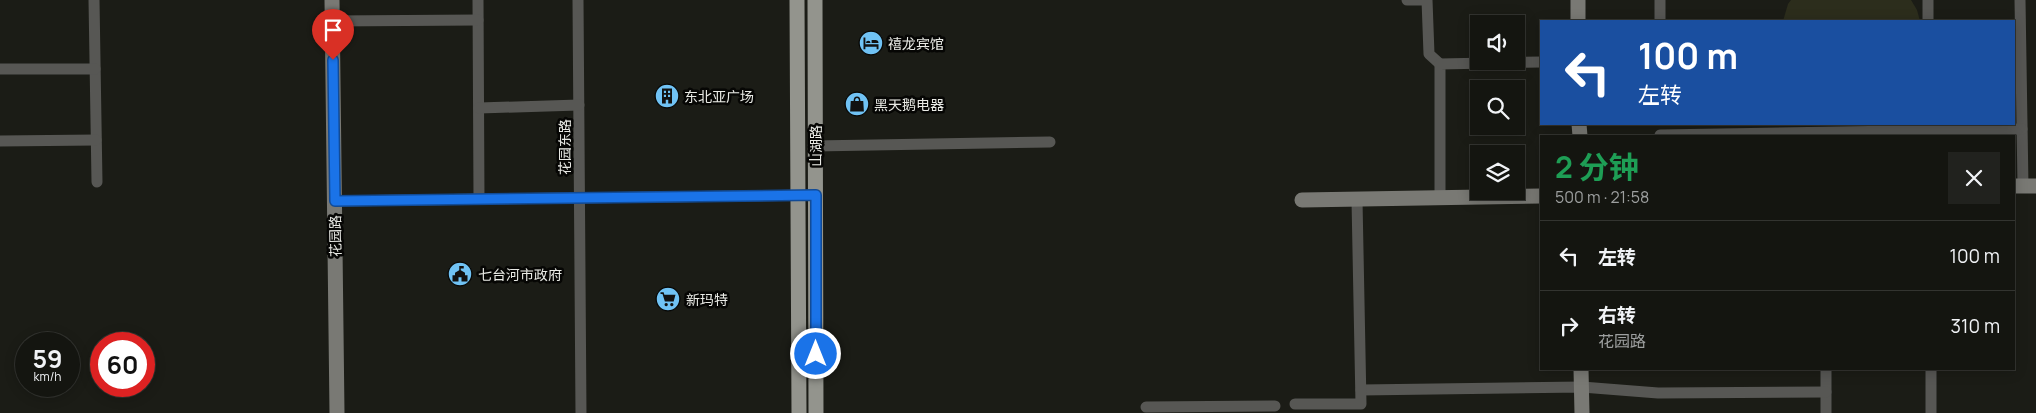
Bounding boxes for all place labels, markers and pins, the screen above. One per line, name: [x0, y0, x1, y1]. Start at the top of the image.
pin: [312, 9, 354, 60]
hotel icon: 禧龙宾馆: [858, 30, 884, 56]
place label: 禧龙宾馆: [888, 34, 944, 53]
building icon: 东北亚广场: [654, 83, 680, 109]
place label: 东北亚广场: [684, 87, 754, 106]
shop icon: 黑天鹅电器: [844, 91, 870, 117]
place label: 黑天鹅电器: [874, 95, 944, 114]
public building icon: 七台河市政府: [447, 261, 473, 287]
place label: 七台河市政府: [478, 265, 562, 284]
supermarket icon: 新玛特: [655, 286, 681, 312]
place label: 新玛特: [686, 290, 728, 309]

